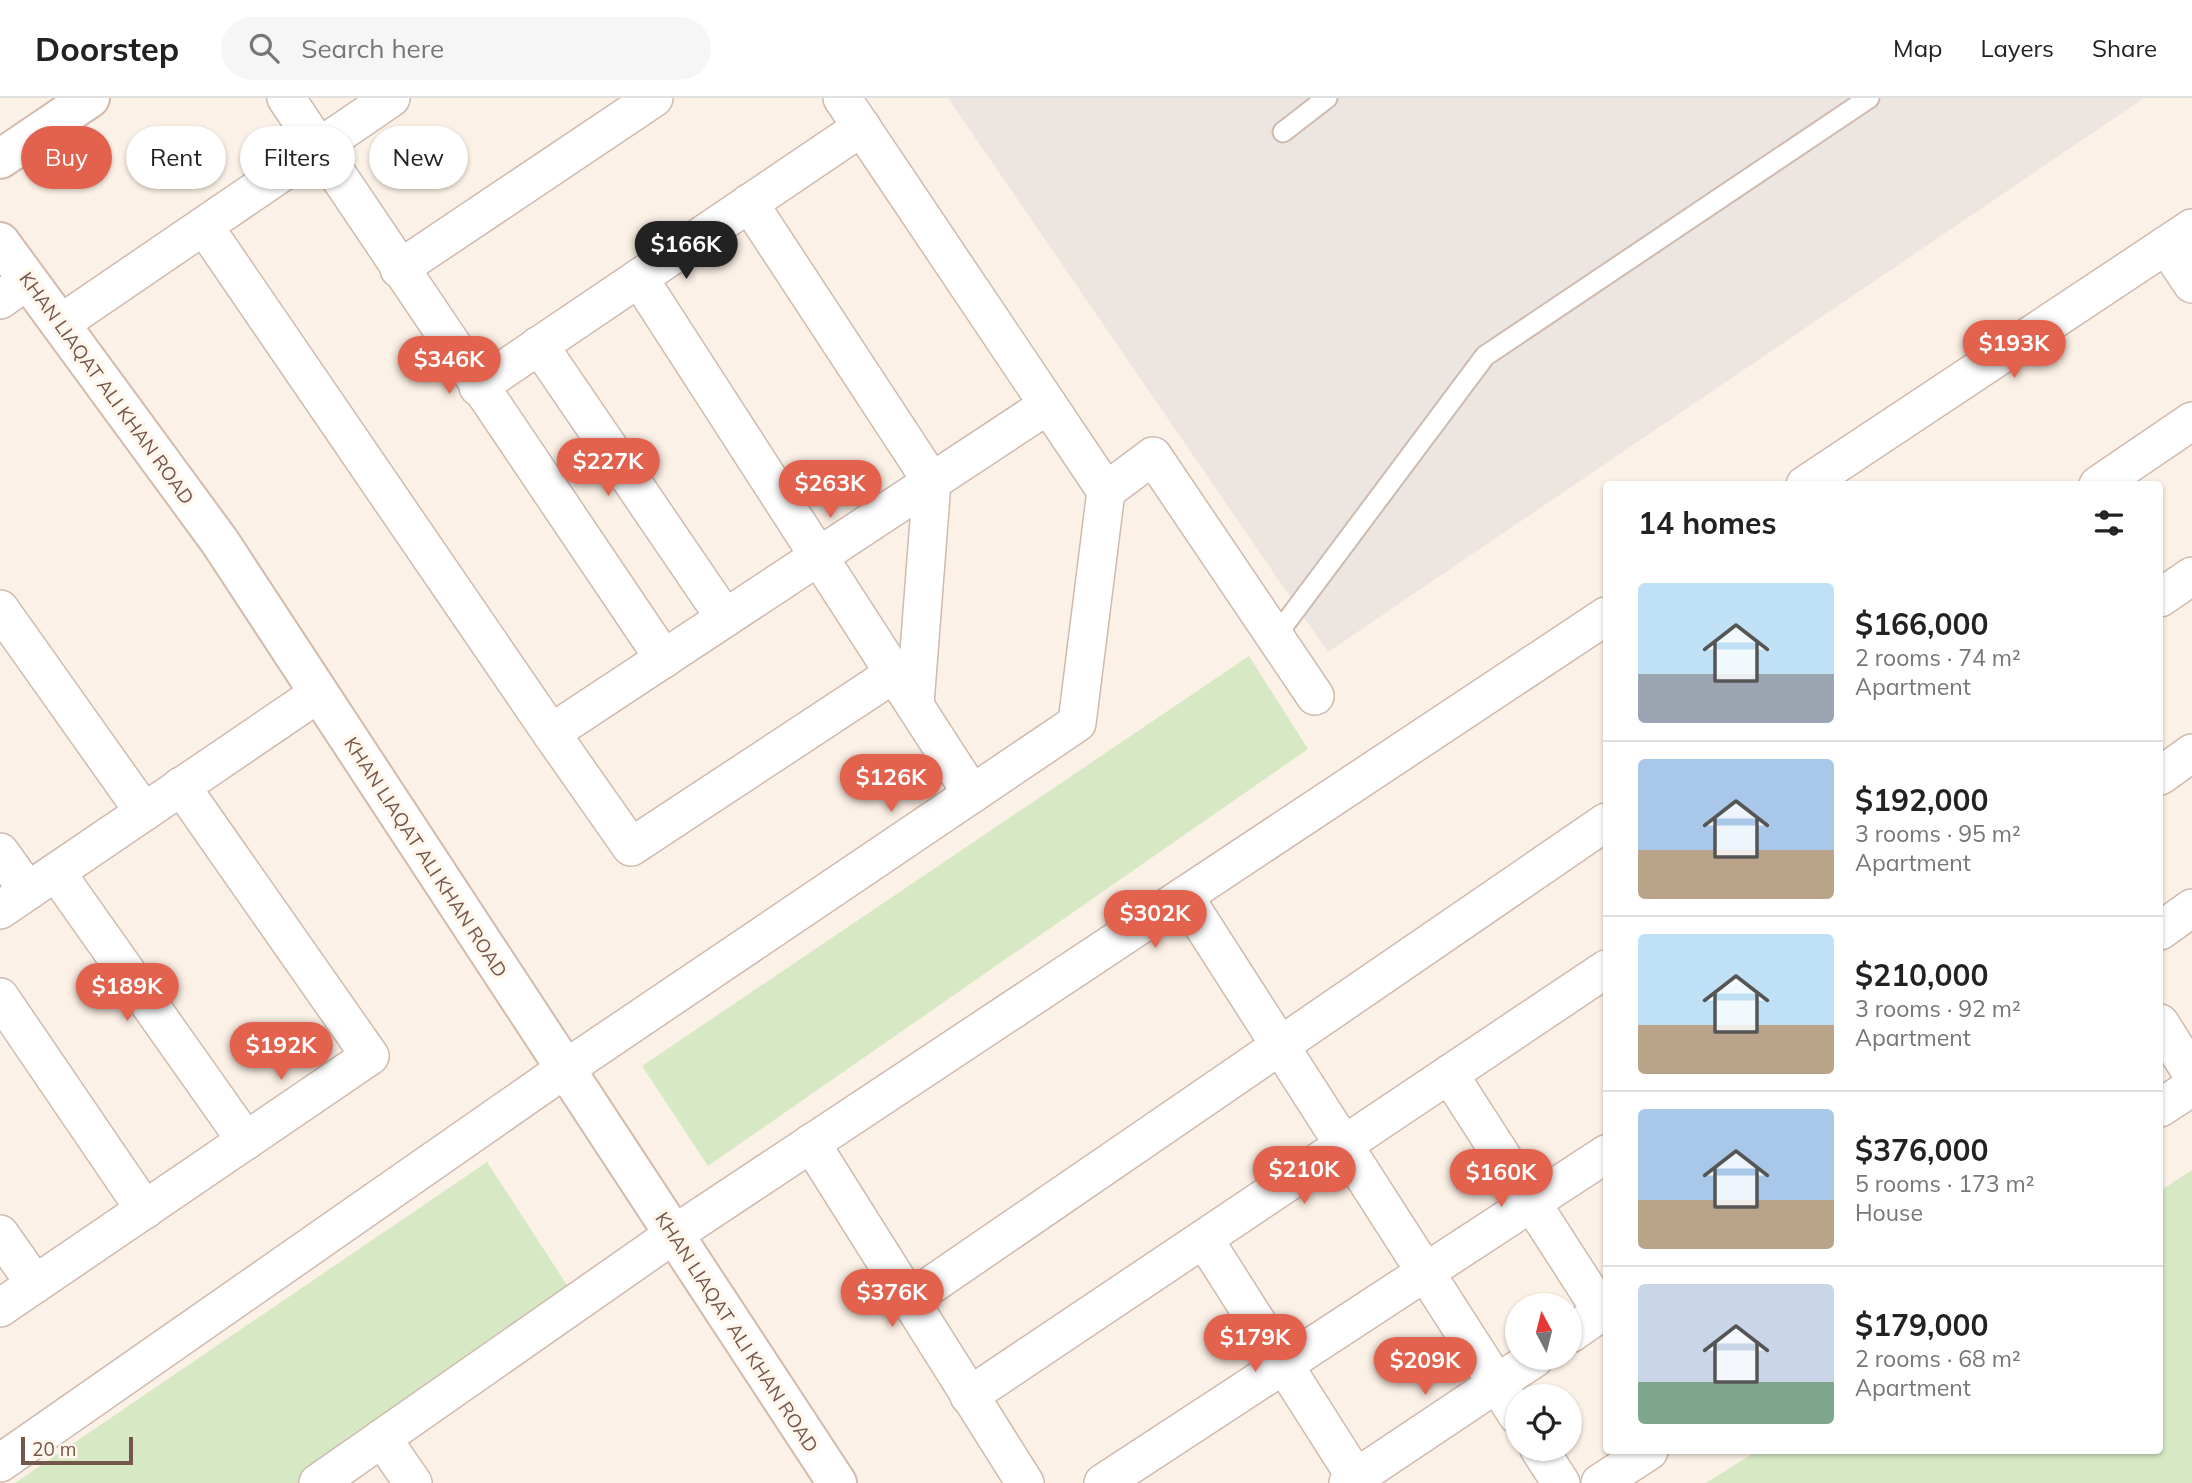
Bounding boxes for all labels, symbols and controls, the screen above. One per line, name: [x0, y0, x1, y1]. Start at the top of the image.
search box: [221, 17, 711, 80]
text: Doorstep: [35, 28, 179, 69]
icon: search: [245, 29, 283, 67]
text: Search here: [301, 32, 444, 65]
text: Map: [1893, 33, 1942, 63]
text: Layers: [1980, 33, 2054, 63]
text: Share: [2092, 33, 2157, 63]
chip: Buy: [21, 126, 112, 189]
chip: Rent: [126, 126, 226, 189]
chip: Filters: [240, 126, 355, 189]
chip: New: [369, 126, 468, 189]
pin: $166K: [637, 222, 735, 281]
text: $166K: [651, 229, 721, 258]
street label: KHAN LIAQAT ALI KHAN ROAD: [15, 267, 199, 509]
pin: $193K: [1965, 320, 2063, 380]
text: $193K: [1979, 328, 2049, 357]
pin: $346K: [400, 336, 498, 396]
text: $346K: [414, 344, 484, 373]
pin: $227K: [559, 438, 657, 498]
text: $227K: [573, 446, 643, 475]
pin: $263K: [781, 460, 879, 520]
text: $263K: [795, 468, 865, 497]
text: 14 homes: [1638, 504, 1777, 542]
icon: filters: [2090, 504, 2128, 542]
text: $166,000: [1855, 605, 1988, 643]
icon: home: [1694, 611, 1778, 695]
text: 2 rooms · 74 m²: [1855, 643, 2021, 672]
text: Apartment: [1855, 672, 1971, 701]
street label: KHAN LIAQAT ALI KHAN ROAD: [339, 732, 513, 982]
pin: $126K: [842, 754, 940, 814]
text: $126K: [856, 762, 926, 791]
text: $192,000: [1855, 781, 1988, 819]
icon: home: [1694, 787, 1778, 871]
text: 3 rooms · 95 m²: [1855, 819, 2021, 848]
text: Apartment: [1855, 848, 1971, 877]
pin: $302K: [1106, 890, 1204, 950]
text: $302K: [1120, 898, 1190, 927]
text: $210,000: [1855, 956, 1988, 994]
icon: home: [1694, 962, 1778, 1046]
pin: $189K: [78, 964, 176, 1023]
text: $189K: [92, 971, 162, 1000]
text: 3 rooms · 92 m²: [1855, 994, 2021, 1023]
pin: $192K: [232, 1023, 330, 1082]
text: Apartment: [1855, 1023, 1971, 1052]
text: $192K: [246, 1030, 316, 1059]
text: $376,000: [1855, 1131, 1988, 1169]
icon: home: [1694, 1137, 1778, 1221]
pin: $210K: [1255, 1146, 1353, 1206]
pin: $160K: [1452, 1150, 1550, 1209]
text: $210K: [1269, 1154, 1339, 1183]
text: $160K: [1466, 1157, 1536, 1186]
text: 5 rooms · 173 m²: [1855, 1169, 2035, 1198]
text: House: [1855, 1198, 1923, 1227]
street label: KHAN LIAQAT ALI KHAN ROAD: [650, 1207, 824, 1457]
pin: $376K: [843, 1270, 941, 1329]
text: $376K: [857, 1277, 927, 1306]
north arrow: [1505, 1293, 1582, 1370]
map controls: [1505, 1293, 1582, 1461]
text: $179,000: [1855, 1306, 1988, 1344]
icon: home: [1694, 1312, 1778, 1396]
pin: $179K: [1206, 1314, 1304, 1374]
text: $179K: [1220, 1322, 1290, 1351]
pin: $209K: [1376, 1338, 1474, 1397]
text: 2 rooms · 68 m²: [1855, 1344, 2021, 1373]
text: $209K: [1390, 1345, 1460, 1374]
text: Apartment: [1855, 1373, 1971, 1402]
button: locate: [1505, 1384, 1582, 1461]
scale bar: [21, 1434, 133, 1466]
text: 20 m: [32, 1437, 76, 1461]

